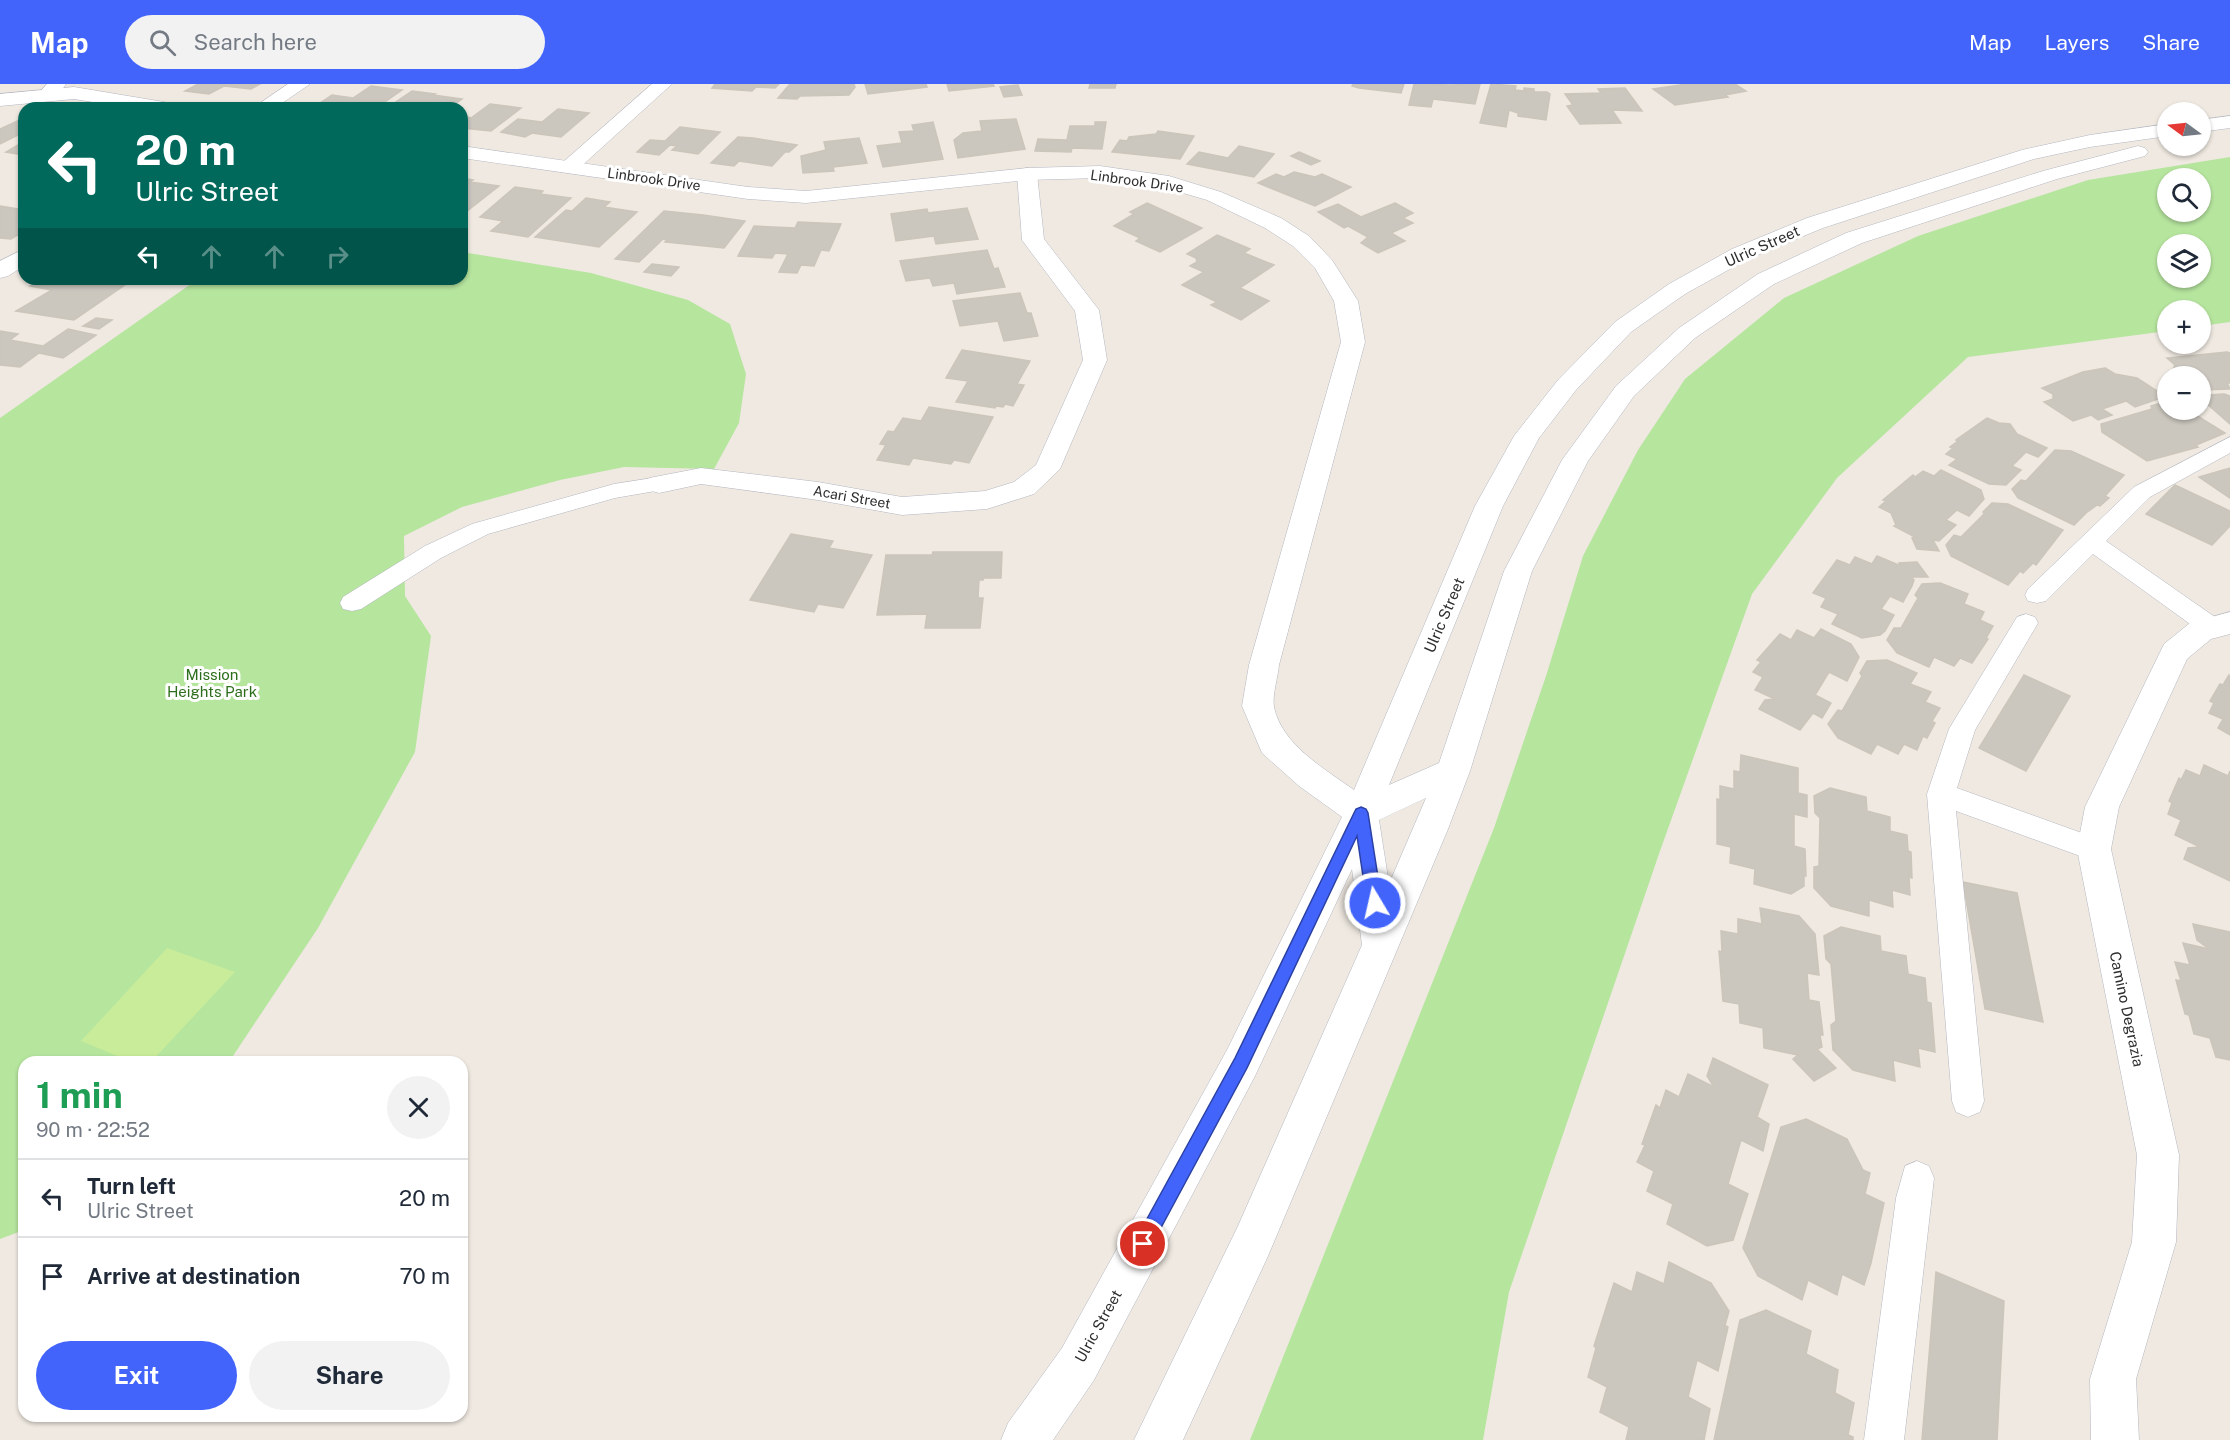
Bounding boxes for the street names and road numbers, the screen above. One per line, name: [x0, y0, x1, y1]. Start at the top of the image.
street label: Linbrook Drive: [606, 165, 702, 193]
street label: Linbrook Drive: [1089, 167, 1185, 195]
street label: Ulric Street: [1722, 222, 1802, 270]
street label: Acari Street: [812, 482, 892, 512]
street label: Ulric Street: [1421, 575, 1468, 655]
street label: Camino Degrazia: [2106, 950, 2148, 1068]
street label: Ulric Street: [1071, 1287, 1125, 1365]

